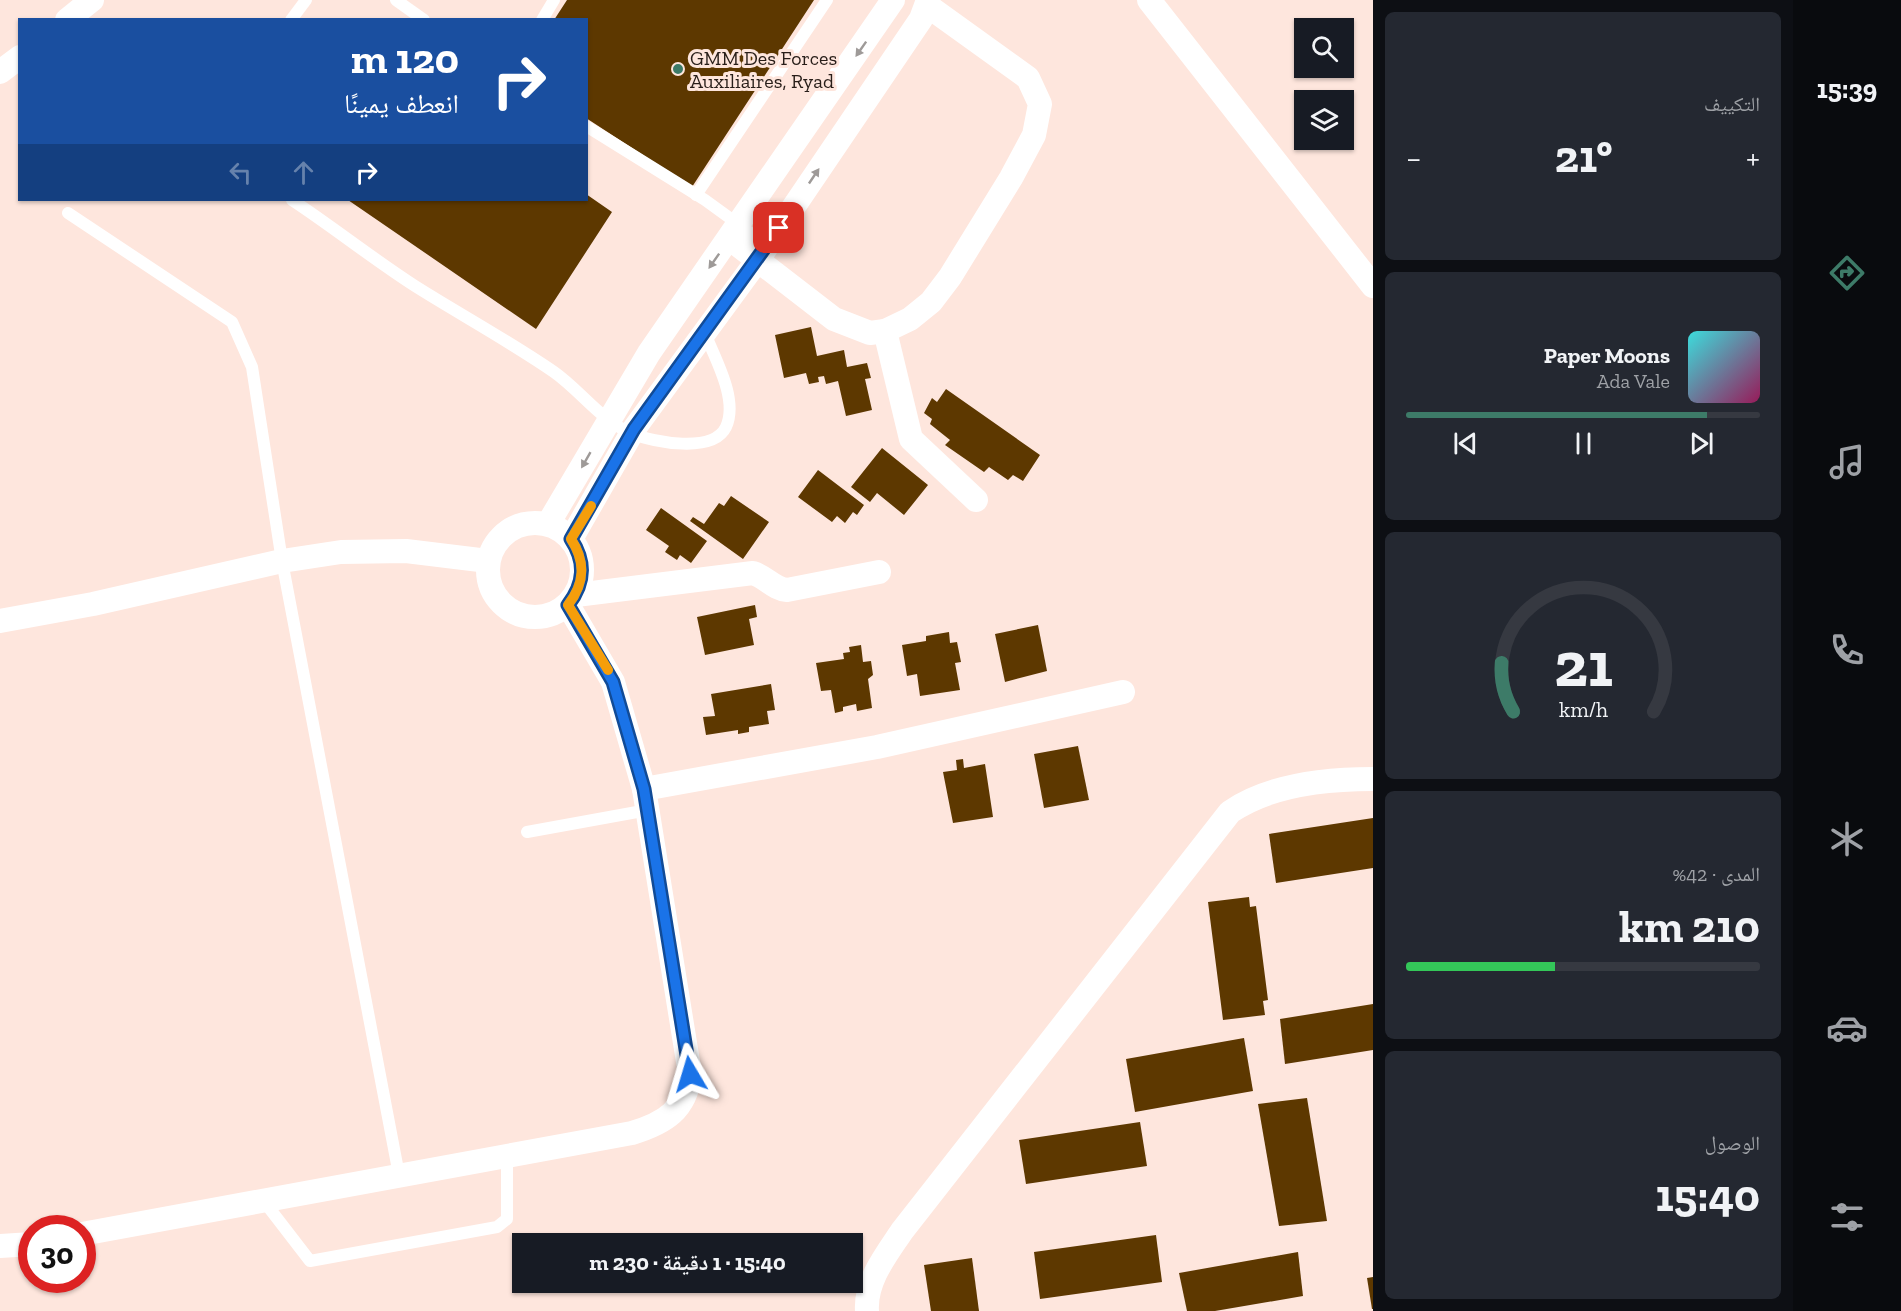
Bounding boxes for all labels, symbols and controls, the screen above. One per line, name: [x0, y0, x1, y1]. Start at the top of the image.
map controls: [1294, 18, 1354, 150]
button: search: [1294, 18, 1354, 78]
text: 120 m: [351, 33, 459, 84]
one-way arrow: [855, 41, 867, 57]
icon: right: [480, 42, 558, 120]
place label: GMM Des Forces Auxiliaires, Ryad: [690, 46, 837, 93]
marker: GMM Des Forces Auxiliaires, Ryad: [671, 62, 685, 76]
text: 15:39: [1817, 73, 1877, 105]
text: انعطف يمينًا: [344, 88, 459, 120]
button: layers: [1294, 90, 1354, 150]
text: التكييف: [1704, 92, 1760, 116]
text: 21°: [1555, 130, 1613, 184]
text: −: [1406, 138, 1421, 177]
text: +: [1746, 138, 1760, 177]
icon: left: [224, 156, 257, 189]
icon: ahead: [287, 156, 320, 189]
icon: right: [350, 156, 383, 189]
one-way arrow: [808, 168, 819, 185]
pin: [753, 202, 804, 253]
icon: arrive: [762, 211, 795, 244]
one-way arrow: [708, 252, 720, 268]
icon: directions: [1826, 252, 1868, 294]
text: Paper Moons: [1544, 342, 1670, 369]
text: Ada Vale: [1597, 369, 1670, 393]
icon: previous: [1449, 427, 1482, 460]
icon: pause: [1567, 427, 1600, 460]
icon: next: [1685, 427, 1718, 460]
icon: music: [1826, 441, 1868, 483]
one-way arrow: [580, 452, 591, 468]
text: 21: [1554, 628, 1612, 703]
icon: phone: [1826, 629, 1868, 671]
text: km/h: [1559, 698, 1607, 723]
icon: climate: [1826, 818, 1868, 860]
text: المدى · 42%: [1673, 862, 1760, 886]
text: 210 km: [1619, 900, 1760, 954]
icon: car: [1826, 1007, 1868, 1049]
position arrow: [658, 1042, 722, 1106]
text: الوصول: [1705, 1131, 1760, 1155]
text: 15:40: [1656, 1169, 1760, 1223]
icon: filters: [1826, 1196, 1868, 1238]
speed limit sign: 30: [18, 1215, 96, 1293]
text: 15:40 · 1 دقيقة · 230 m: [589, 1249, 786, 1276]

